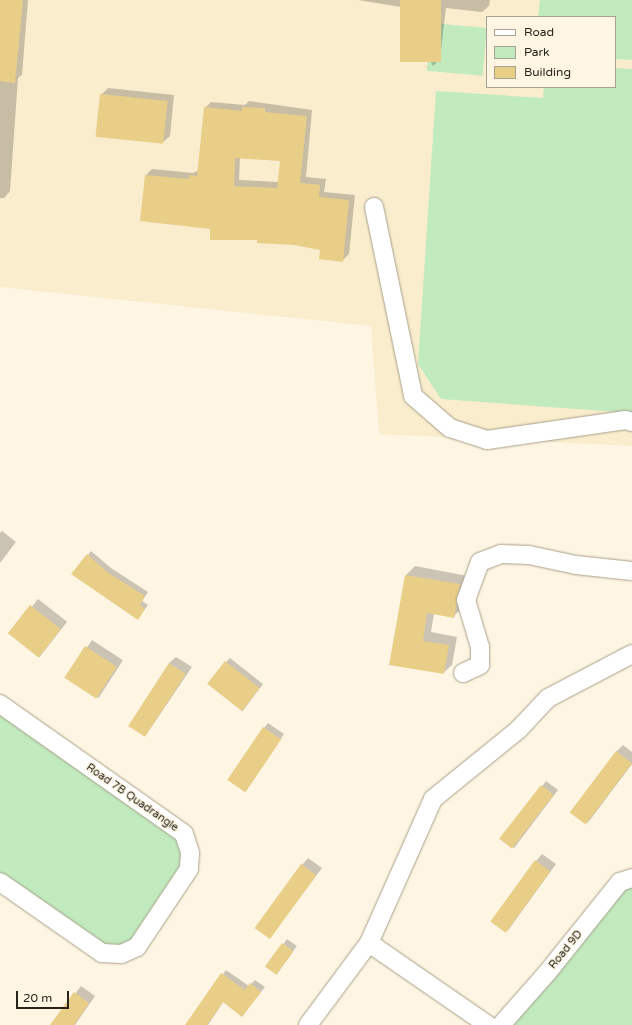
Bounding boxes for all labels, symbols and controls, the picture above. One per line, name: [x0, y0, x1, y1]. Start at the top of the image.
legend: [486, 16, 616, 88]
text: Road: [524, 25, 554, 39]
text: Park: [524, 45, 550, 59]
text: Building: [524, 65, 571, 79]
street label: Road 7B Quadrangle: [83, 761, 181, 835]
street label: Road 9D: [546, 928, 586, 972]
scale bar: [18, 983, 71, 1009]
text: 20 m: [23, 991, 52, 1005]

